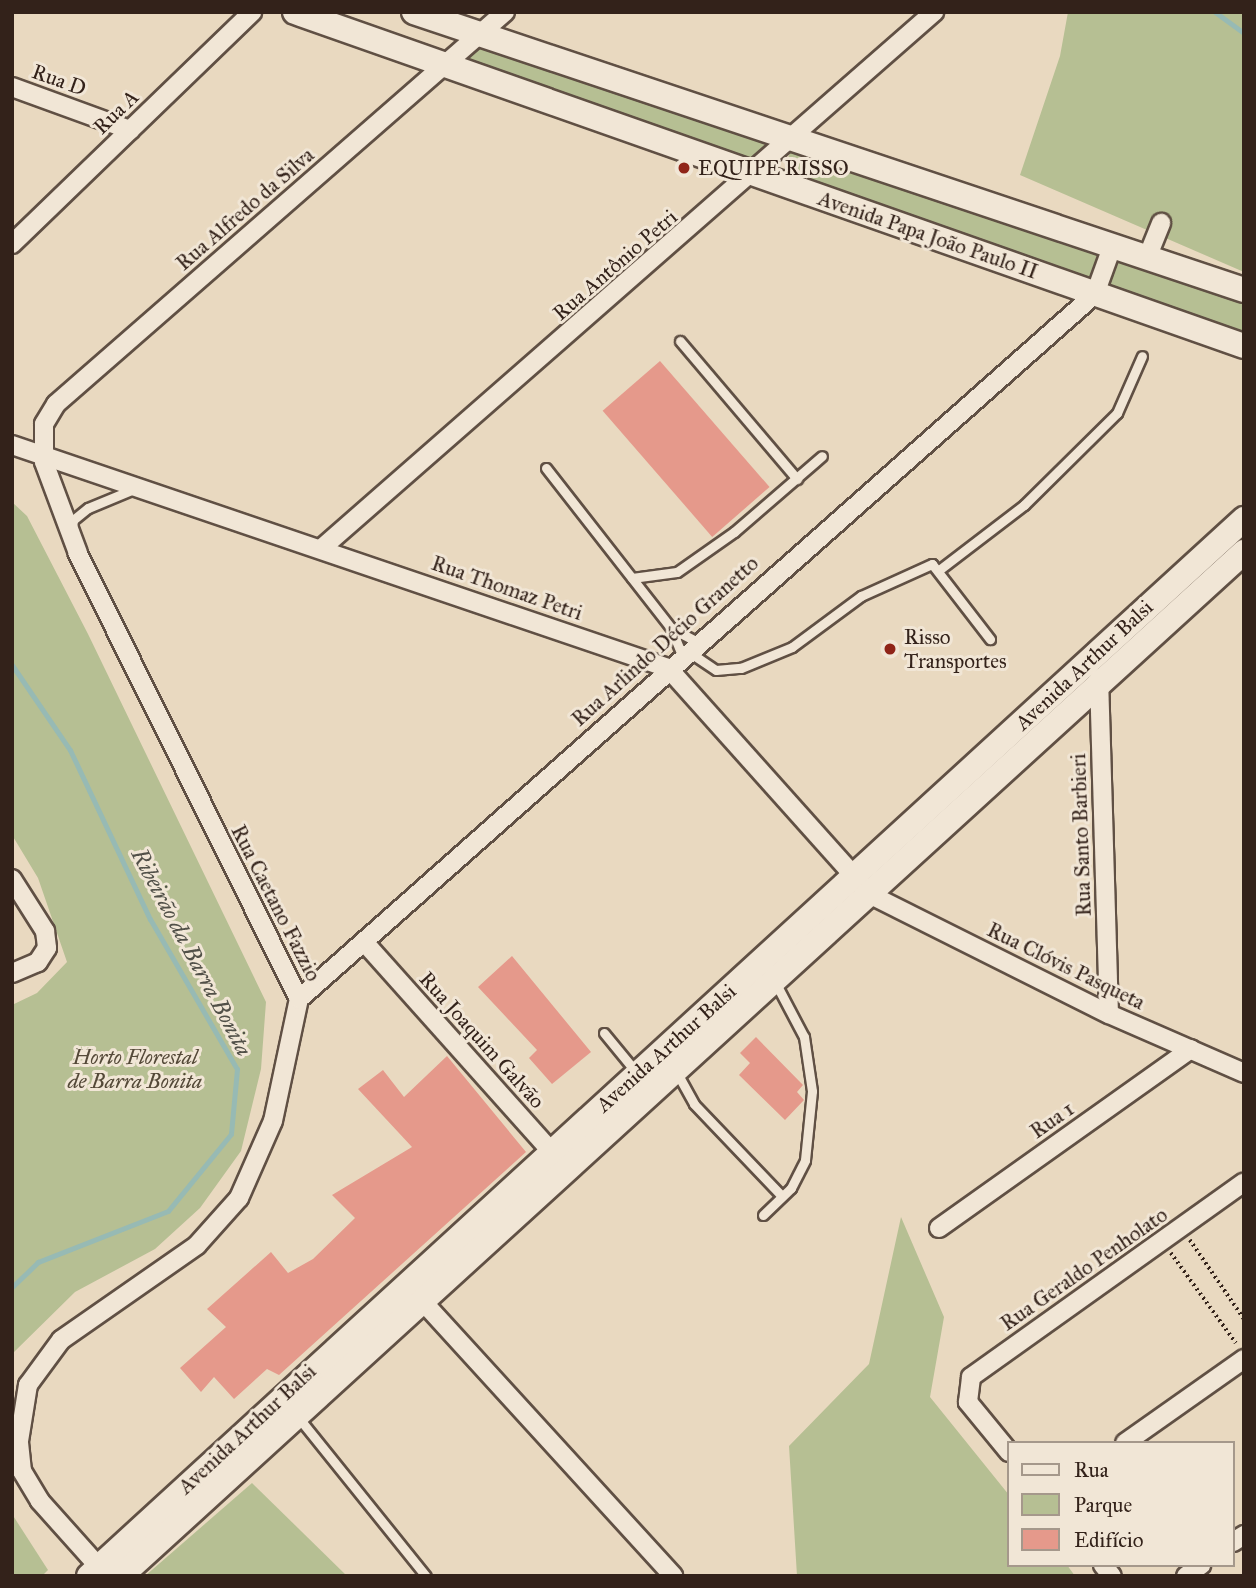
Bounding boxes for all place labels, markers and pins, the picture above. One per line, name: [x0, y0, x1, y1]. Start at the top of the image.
place label: EQUIPE RISSO: [698, 155, 849, 181]
marker: EQUIPE RISSO: [676, 160, 692, 176]
place label: Risso Transportes: [904, 624, 1007, 674]
marker: Risso Transportes: [882, 641, 898, 657]

